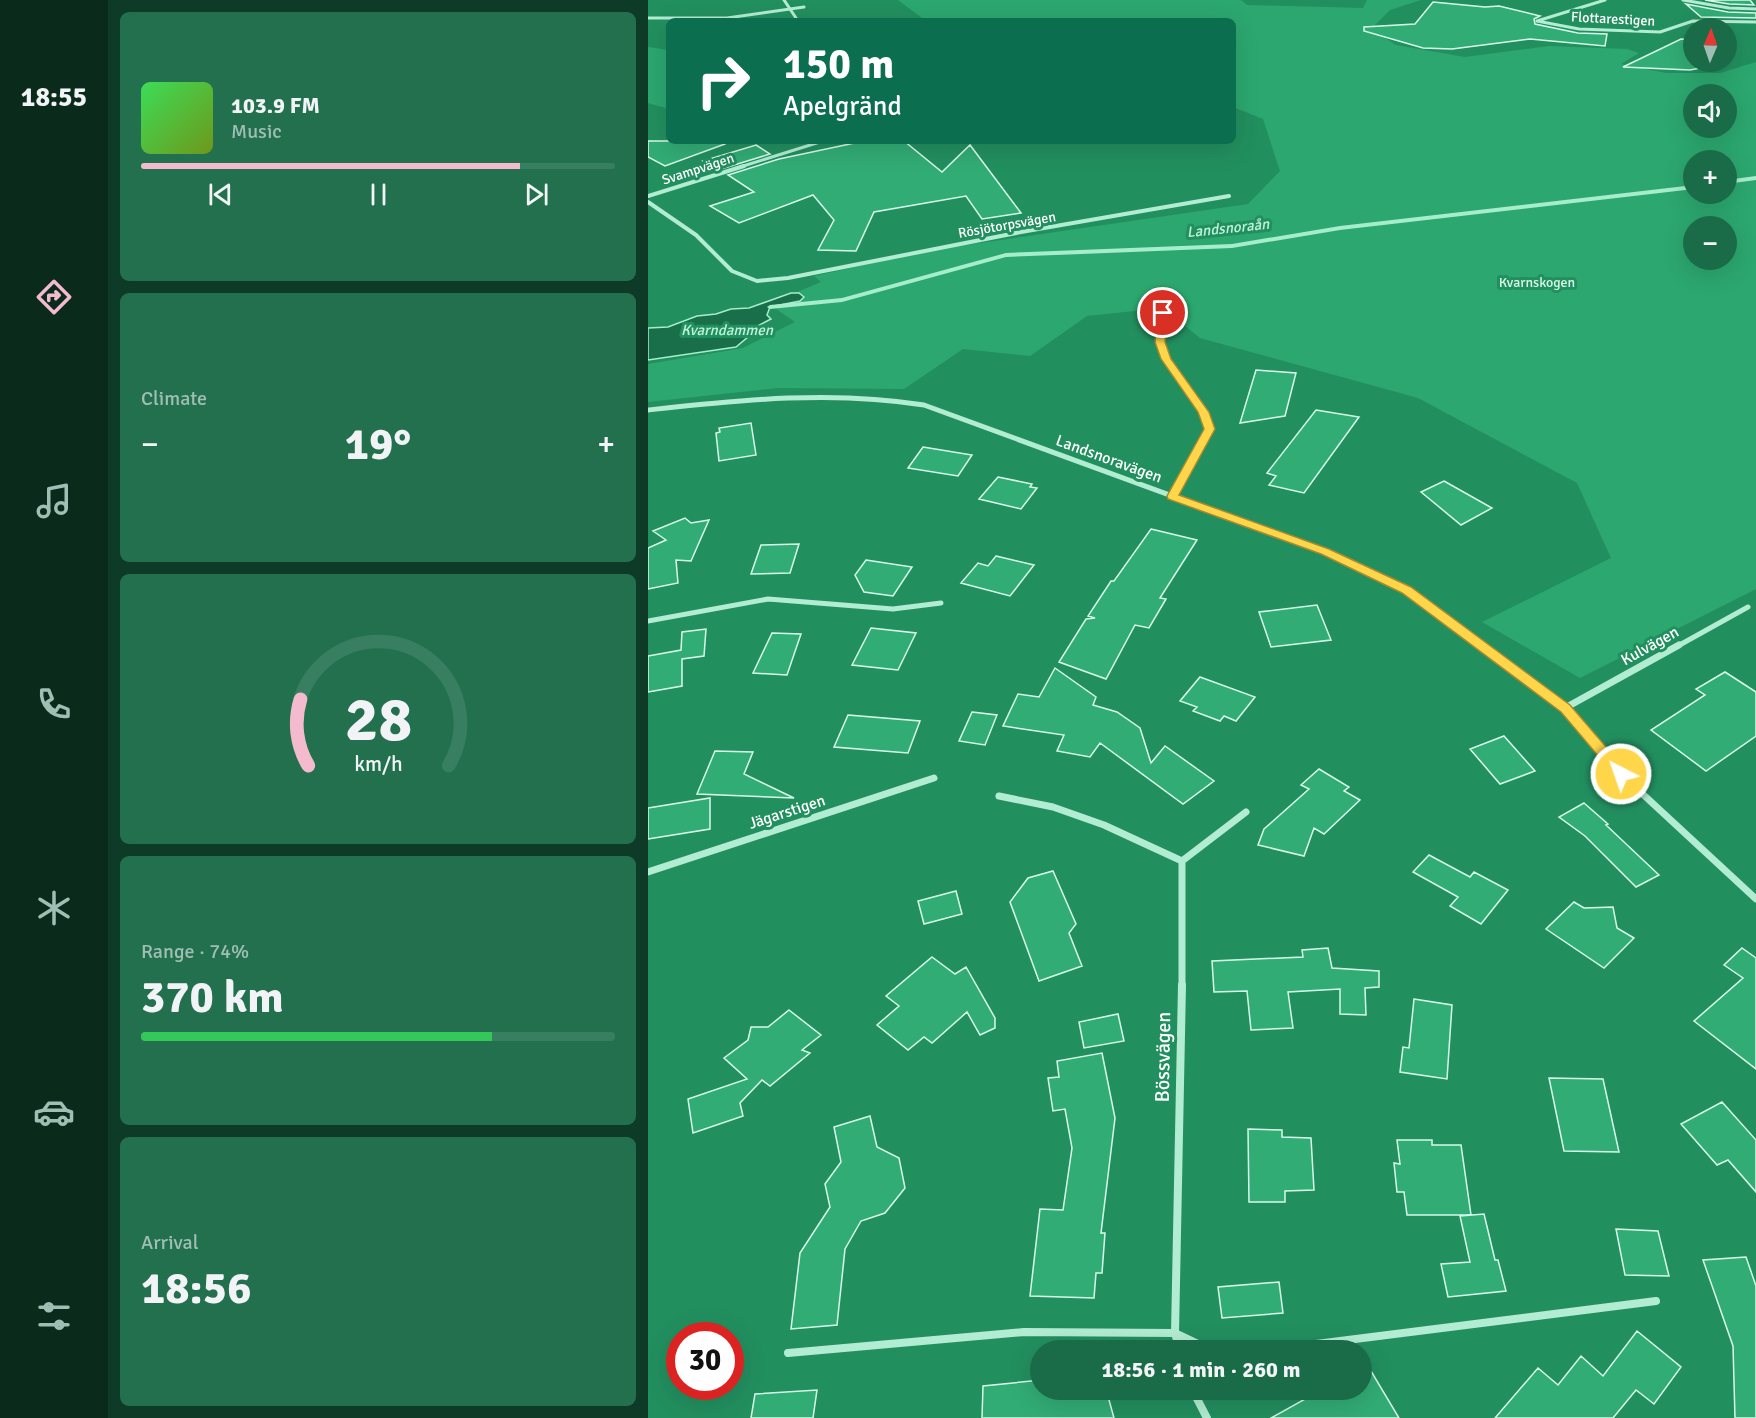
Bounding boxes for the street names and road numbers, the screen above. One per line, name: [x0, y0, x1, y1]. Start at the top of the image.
street label: Flottarestigen: [1571, 8, 1655, 30]
street label: Svampvägen: [660, 149, 736, 189]
street label: Rösjötorpsvägen: [957, 208, 1057, 242]
street label: Landsnoravägen: [1053, 431, 1165, 487]
street label: Kulvägen: [1618, 622, 1682, 670]
street label: Jägarstigen: [746, 790, 828, 834]
street label: Bössvägen: [1150, 1011, 1176, 1103]

